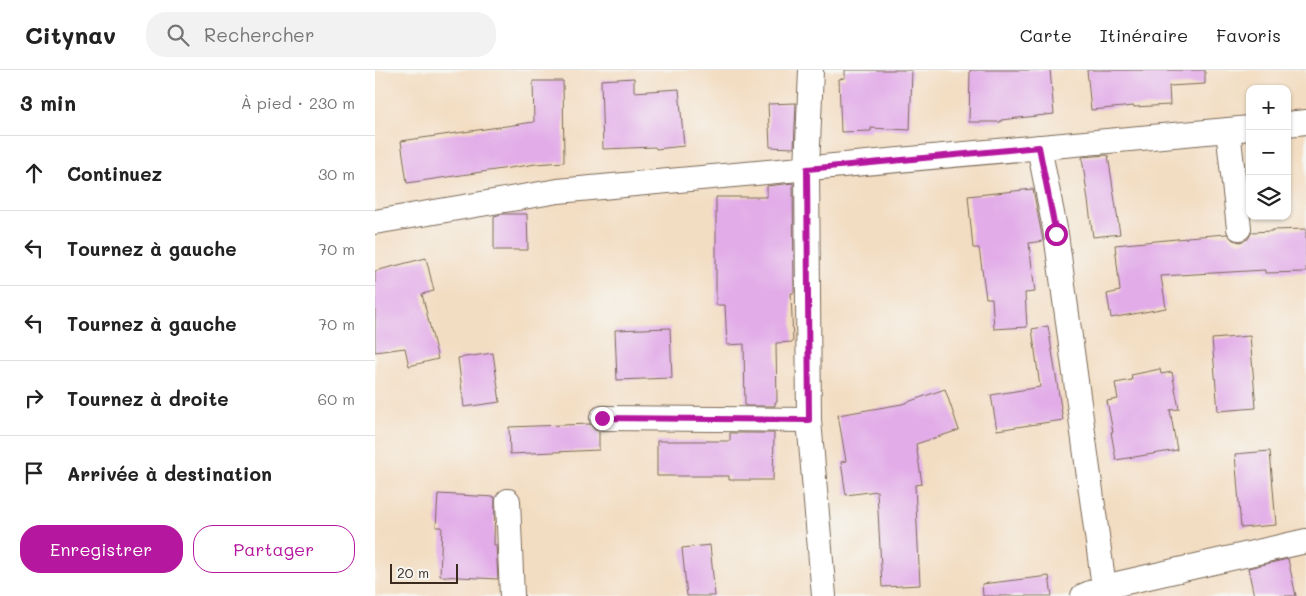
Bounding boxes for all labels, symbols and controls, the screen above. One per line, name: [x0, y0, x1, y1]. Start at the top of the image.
search box: [146, 12, 496, 57]
text: Citynav: [25, 19, 116, 50]
icon: search: [164, 21, 192, 49]
text: Rechercher: [204, 22, 314, 47]
text: Carte: [1020, 23, 1072, 47]
text: Itinéraire: [1100, 23, 1188, 47]
text: Favoris: [1216, 23, 1281, 47]
map controls: [1246, 85, 1291, 220]
button: +: [1246, 85, 1291, 130]
text: 3 min: [20, 89, 76, 116]
text: À pied · 230 m: [241, 92, 355, 113]
button: −: [1246, 130, 1291, 175]
icon: ahead: [20, 159, 48, 187]
text: Continuez: [67, 161, 162, 186]
text: 30 m: [318, 163, 355, 184]
button: layers: [1246, 175, 1291, 220]
route start: [1045, 223, 1068, 246]
icon: left: [20, 234, 48, 262]
text: Tournez à gauche: [67, 236, 236, 261]
text: 70 m: [318, 238, 355, 259]
icon: left: [20, 309, 48, 337]
text: Tournez à gauche: [67, 311, 236, 336]
text: 70 m: [318, 313, 355, 334]
icon: right: [20, 384, 48, 412]
text: Tournez à droite: [67, 386, 229, 411]
text: 60 m: [318, 388, 355, 409]
route end: [591, 407, 614, 430]
icon: arrive: [20, 459, 48, 487]
text: Arrivée à destination: [67, 461, 272, 486]
button: Enregistrer: [20, 525, 183, 573]
button: Partager: [193, 525, 355, 573]
scale bar: [390, 561, 457, 584]
text: 20 m: [397, 563, 429, 582]

